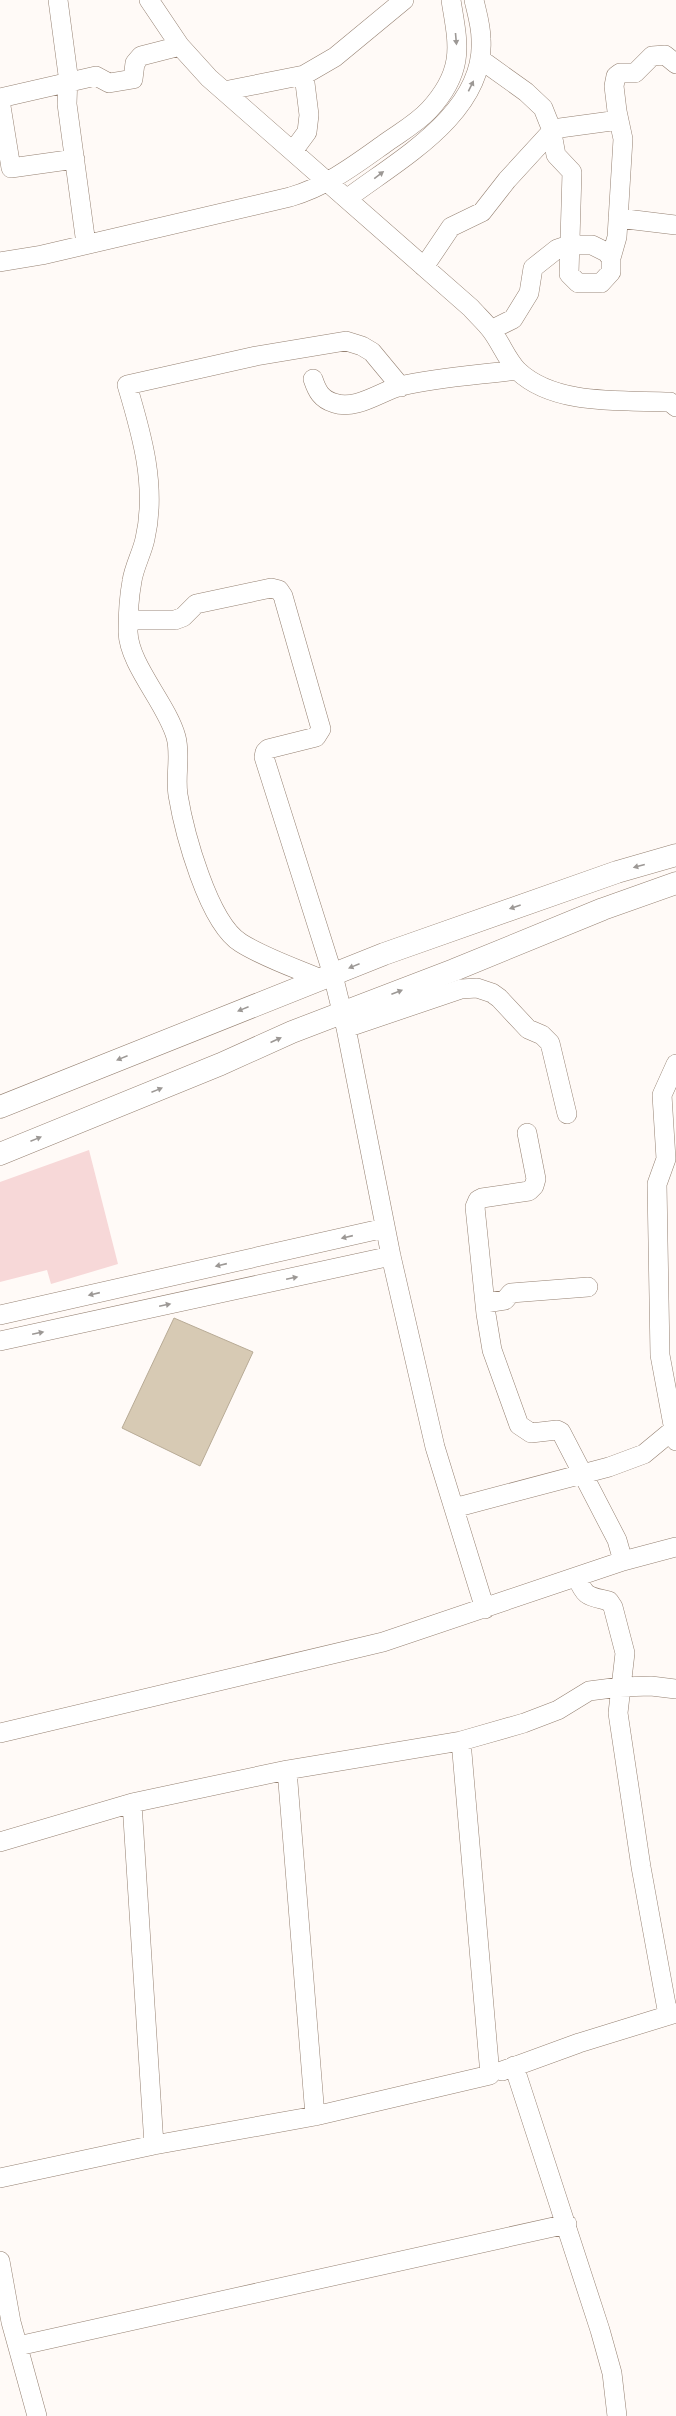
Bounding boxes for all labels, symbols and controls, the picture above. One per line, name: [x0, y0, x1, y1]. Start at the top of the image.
one-way arrow: [453, 33, 460, 45]
one-way arrow: [468, 80, 474, 91]
one-way arrow: [373, 170, 384, 179]
one-way arrow: [632, 863, 644, 869]
one-way arrow: [509, 905, 521, 911]
one-way arrow: [347, 964, 359, 970]
one-way arrow: [392, 989, 404, 995]
one-way arrow: [236, 1007, 248, 1013]
one-way arrow: [271, 1036, 283, 1042]
one-way arrow: [115, 1055, 127, 1061]
one-way arrow: [151, 1087, 163, 1093]
one-way arrow: [31, 1136, 42, 1142]
one-way arrow: [341, 1234, 354, 1240]
one-way arrow: [214, 1263, 227, 1269]
one-way arrow: [286, 1274, 298, 1280]
one-way arrow: [88, 1292, 100, 1298]
one-way arrow: [159, 1302, 171, 1308]
one-way arrow: [32, 1329, 44, 1335]

